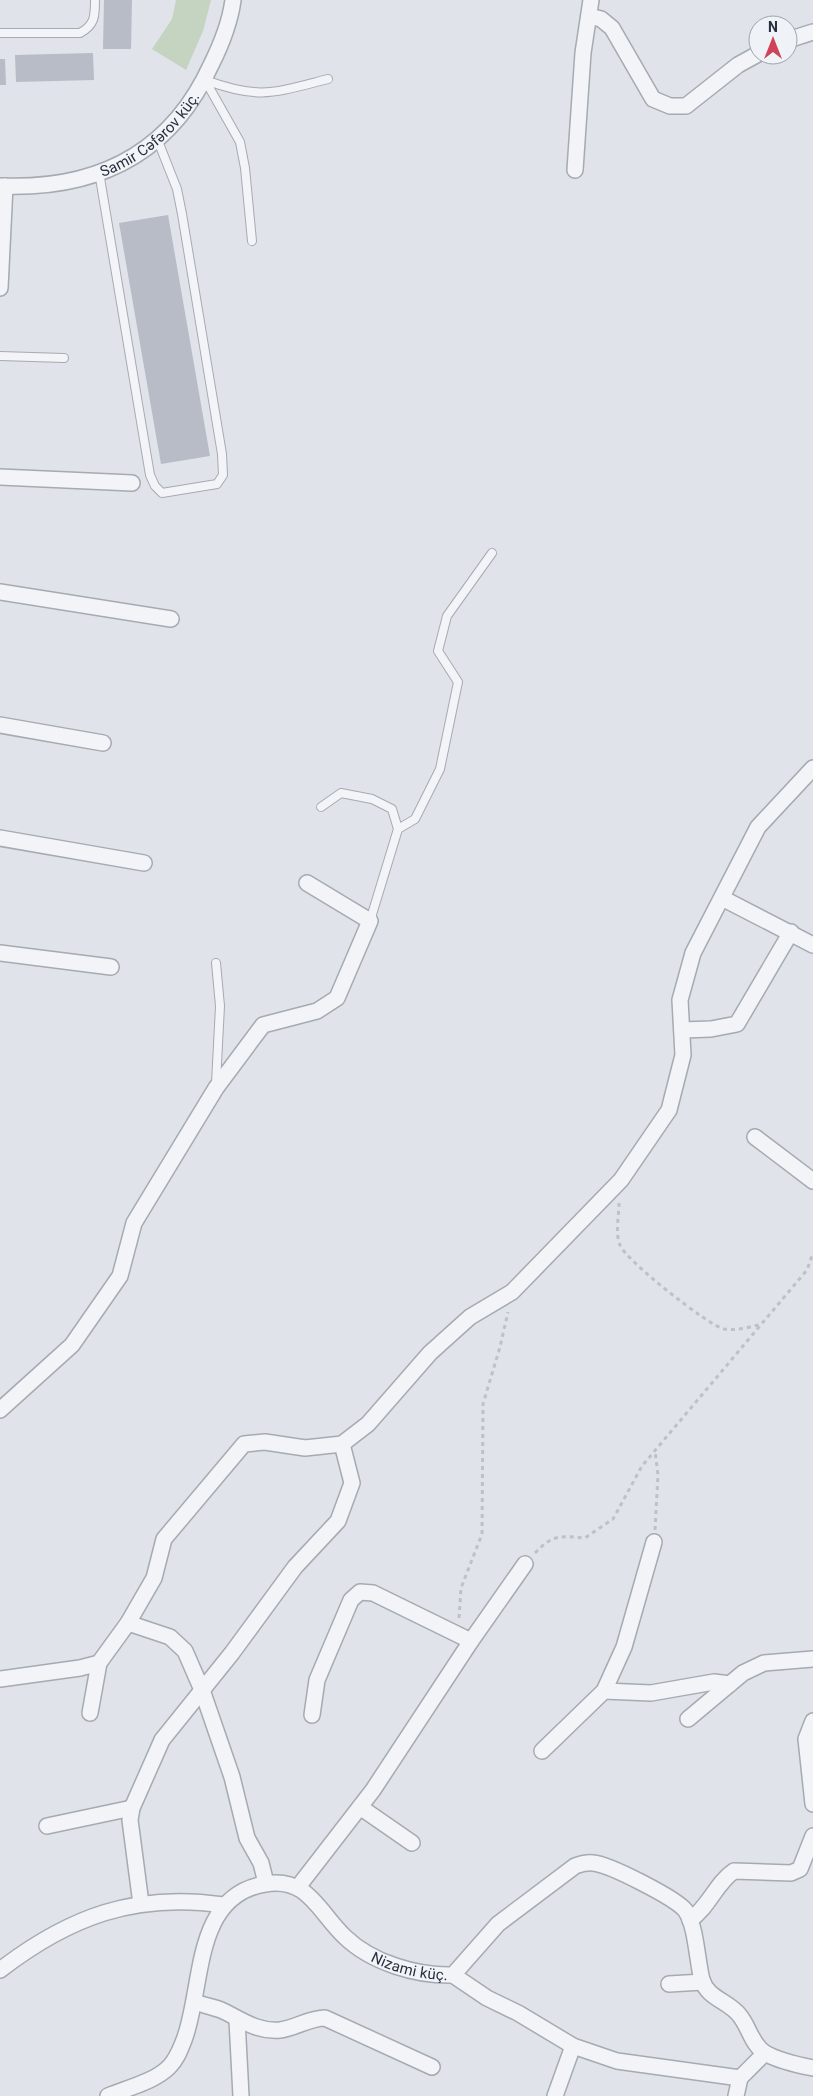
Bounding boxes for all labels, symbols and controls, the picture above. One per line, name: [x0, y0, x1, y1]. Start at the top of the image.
north arrow: [748, 15, 798, 65]
text: N: [768, 19, 778, 35]
street label: Samir Cəfərov küç.: [97, 89, 203, 181]
street label: Nizami küç.: [368, 1948, 448, 1984]

